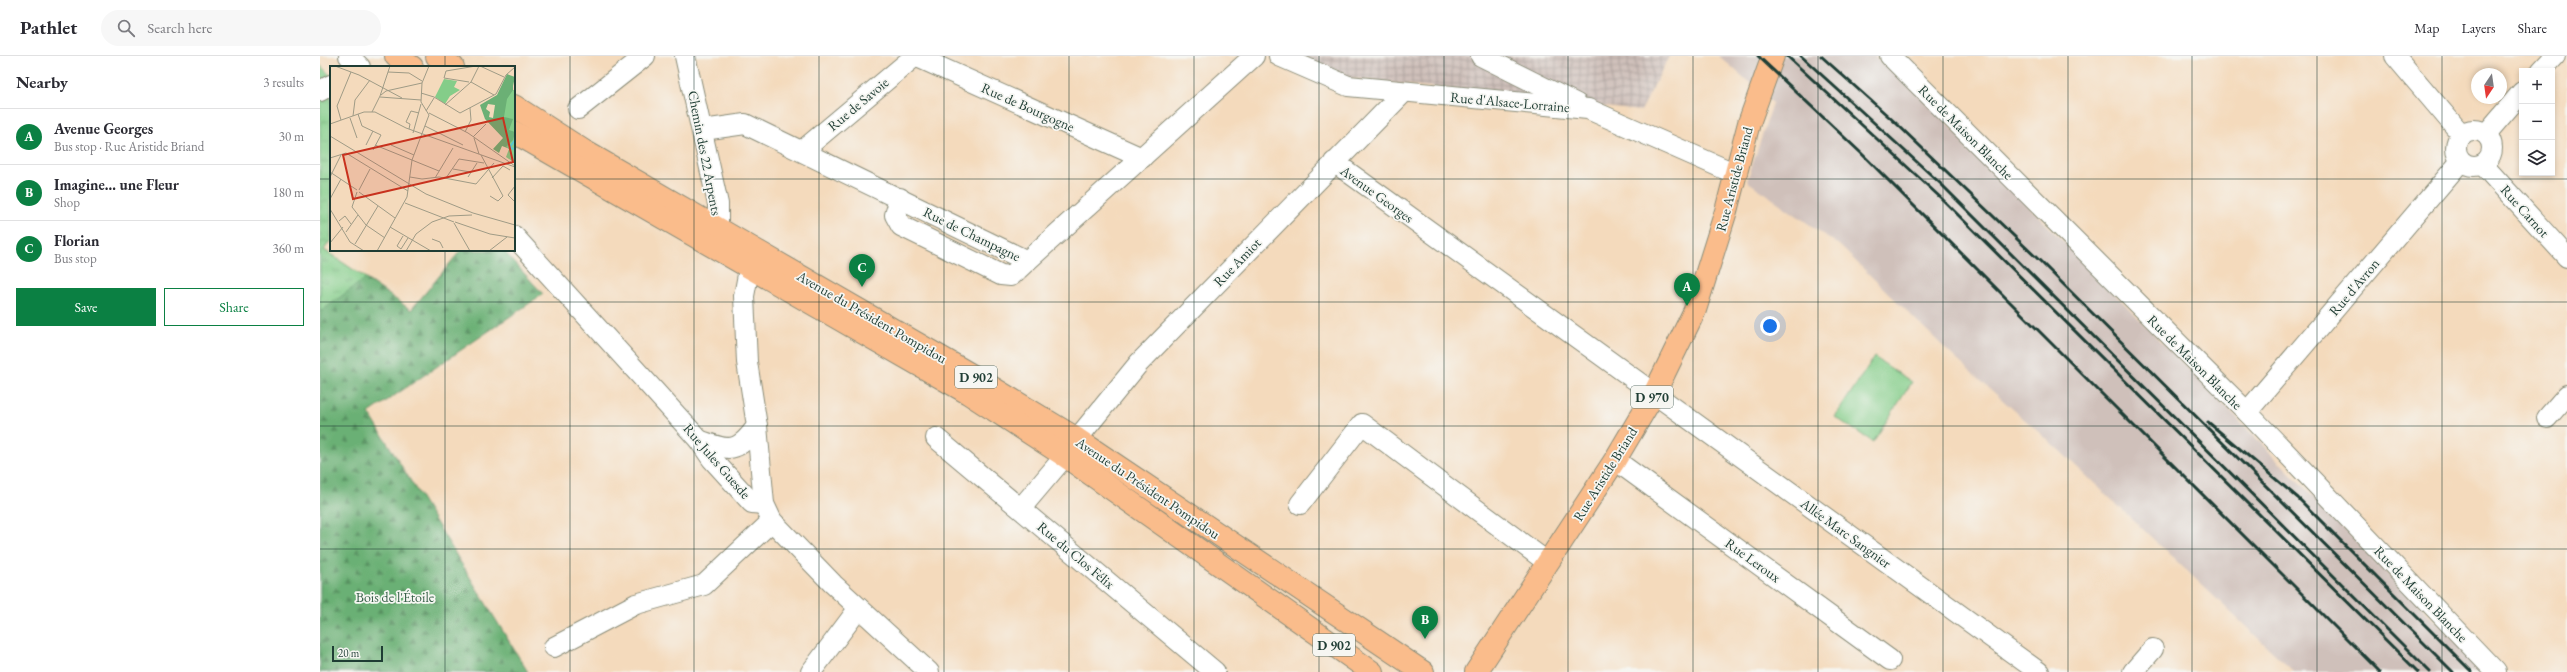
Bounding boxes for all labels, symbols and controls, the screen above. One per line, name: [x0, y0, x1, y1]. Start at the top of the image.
search box: [101, 10, 381, 46]
text: Pathlet: [20, 15, 77, 40]
icon: search: [115, 17, 137, 39]
text: Search here: [147, 18, 212, 37]
text: Map: [2414, 19, 2439, 37]
text: Layers: [2461, 19, 2496, 37]
text: Share: [2518, 19, 2547, 37]
inset map: [330, 66, 515, 251]
north arrow: [2471, 68, 2507, 104]
map controls: [2519, 68, 2555, 176]
button: +: [2519, 68, 2555, 104]
text: Nearby: [16, 71, 68, 93]
street label: Rue de Savoie: [824, 73, 893, 135]
text: 3 results: [263, 74, 304, 91]
street label: Rue de Bourgogne: [979, 78, 1078, 136]
street label: Rue de Maison Blanche: [1915, 81, 2018, 184]
street label: Rue d'Alsace-Lorraine: [1450, 88, 1571, 116]
street label: Chemin des 22 Arpents: [684, 89, 726, 217]
button: −: [2519, 104, 2555, 140]
text: Avenue Georges: [54, 119, 153, 138]
street label: Rue Aristide Briand: [1711, 124, 1757, 233]
text: A: [24, 128, 34, 145]
text: 30 m: [279, 128, 304, 145]
text: Bus stop · Rue Aristide Briand: [54, 138, 204, 155]
button: layers: [2519, 140, 2555, 176]
street label: Avenue Georges: [1336, 161, 1418, 227]
text: Imagine... une Fleur: [54, 175, 179, 194]
street label: Rue Carnot: [2497, 181, 2554, 241]
text: B: [25, 184, 33, 201]
text: 180 m: [273, 184, 304, 201]
text: Shop: [54, 194, 80, 211]
street label: Rue de Champagne: [920, 203, 1024, 266]
text: Florian: [54, 231, 99, 250]
street label: Rue Amiot: [1209, 233, 1265, 290]
text: C: [24, 240, 34, 257]
text: 360 m: [273, 240, 304, 257]
text: Bus stop: [54, 250, 97, 267]
pin: C: [849, 254, 875, 287]
street label: Rue d'Avron: [2325, 254, 2384, 319]
street label: Avenue du Président Pompidou: [793, 266, 951, 368]
pin: A: [1674, 273, 1700, 306]
button: Save: [16, 288, 156, 326]
button: Share: [164, 288, 304, 326]
street label: Rue de Maison Blanche: [2144, 311, 2247, 414]
your location: [1760, 316, 1780, 336]
road number: D 902: [955, 366, 997, 388]
road number: D 970: [1631, 386, 1673, 408]
street label: Rue Jules Guesde: [679, 420, 755, 503]
street label: Rue Aristide Briand: [1569, 423, 1642, 524]
street label: Avenue du Président Pompidou: [1072, 432, 1224, 543]
street label: Allée Marc Sangnier: [1796, 494, 1895, 572]
street label: Rue du Clos Félix: [1034, 517, 1118, 593]
street label: Rue Leroux: [1722, 534, 1784, 586]
street label: Rue de Maison Blanche: [2370, 542, 2472, 646]
park label: Bois de l'Étoile: [356, 588, 435, 606]
pin: B: [1412, 606, 1438, 639]
road number: D 902: [1313, 634, 1355, 656]
scale bar: [332, 644, 383, 663]
text: 20 m: [338, 646, 359, 660]

